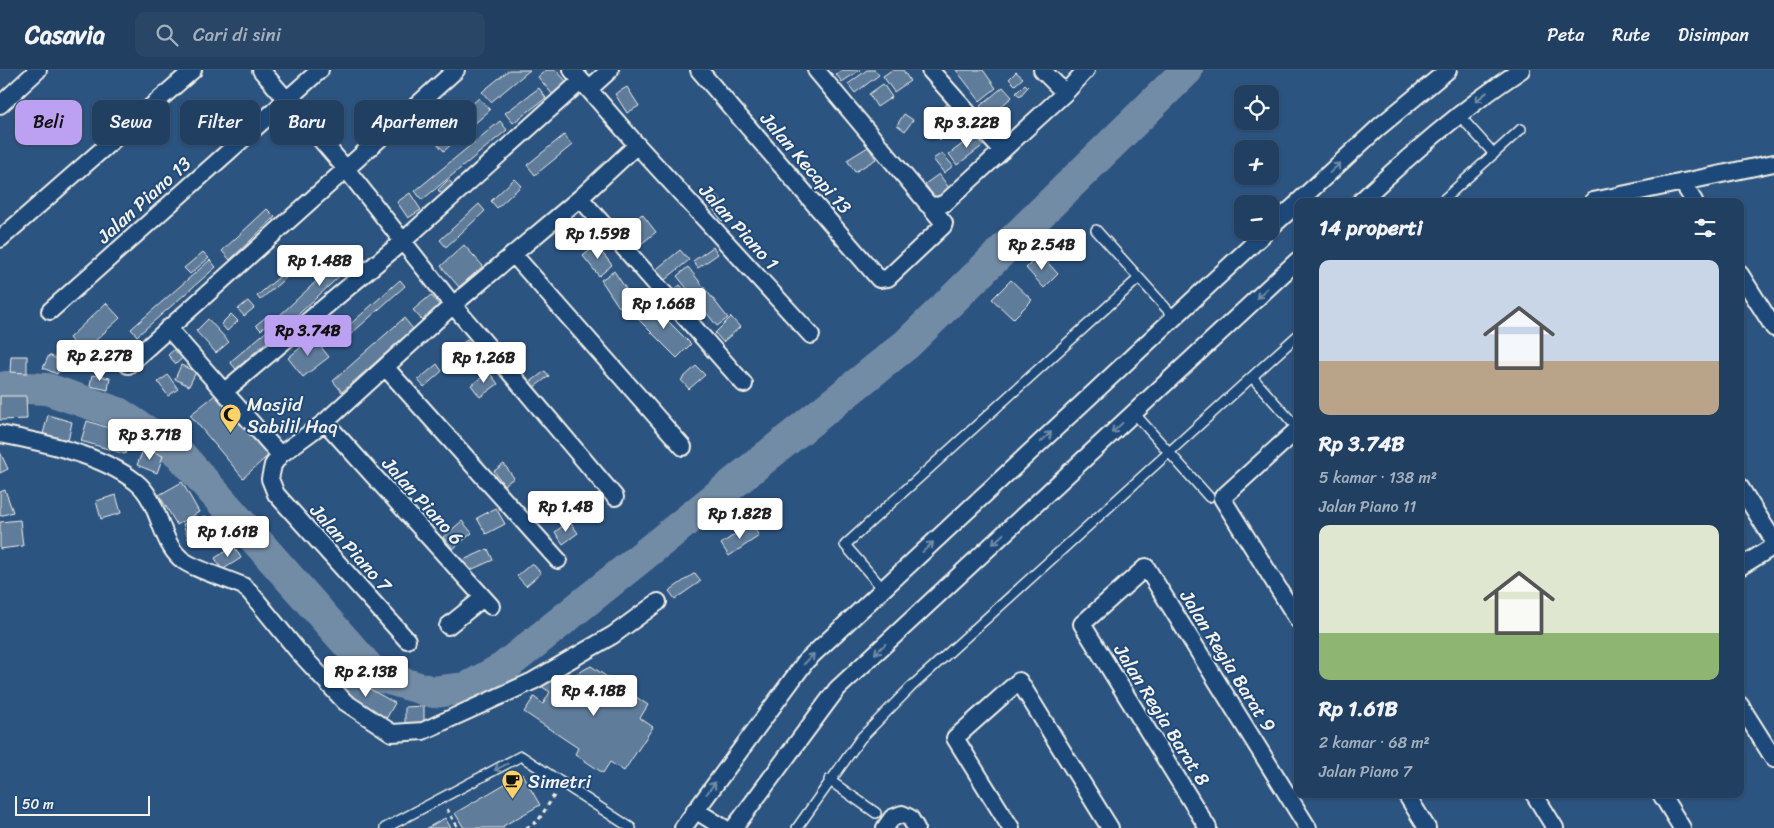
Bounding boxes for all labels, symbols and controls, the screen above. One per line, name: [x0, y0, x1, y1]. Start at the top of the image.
search box: [135, 12, 485, 57]
text: Casavia: [25, 14, 105, 56]
text: Cari di sini: [193, 18, 281, 51]
text: Peta: [1547, 19, 1584, 51]
text: Rute: [1612, 19, 1650, 51]
text: Disimpan: [1678, 19, 1749, 51]
icon: search: [153, 21, 181, 49]
map controls: [1234, 85, 1279, 240]
button: locate: [1234, 85, 1279, 130]
one-way arrow: [1475, 92, 1488, 103]
chip: Beli: [15, 100, 82, 145]
chip: Sewa: [92, 100, 170, 145]
chip: Filter: [180, 100, 260, 145]
chip: Baru: [270, 100, 344, 145]
chip: Apartemen: [354, 100, 476, 145]
street label: Jalan Kecapi 13: [751, 103, 861, 222]
pin: Rp 3.22B: [915, 106, 1019, 149]
text: Rp 3.22B: [935, 108, 999, 137]
button: +: [1234, 140, 1279, 185]
street label: Jalan Piano 13: [88, 148, 199, 252]
one-way arrow: [1329, 162, 1341, 174]
street label: Jalan Piano 1: [690, 175, 787, 278]
button: −: [1234, 195, 1279, 240]
text: 14 properti: [1319, 209, 1422, 247]
icon: filters: [1691, 214, 1719, 242]
pin: Rp 1.59B: [546, 218, 650, 260]
text: Rp 1.59B: [566, 219, 630, 248]
pin: Rp 2.54B: [990, 228, 1094, 271]
text: Rp 2.54B: [1009, 230, 1075, 259]
pin: Rp 1.48B: [268, 244, 372, 287]
text: Rp 1.48B: [288, 246, 352, 275]
one-way arrow: [1255, 287, 1268, 299]
pin: Rp 1.66B: [612, 288, 716, 330]
text: Rp 1.66B: [633, 289, 695, 318]
icon: home: [1474, 293, 1564, 383]
pin: Rp 3.74B: [256, 314, 360, 357]
text: Rp 3.74B: [275, 316, 341, 345]
pin: Rp 2.27B: [48, 340, 152, 382]
text: Rp 2.27B: [68, 341, 132, 370]
pin: Rp 1.26B: [432, 342, 536, 384]
text: Rp 1.26B: [453, 343, 515, 372]
place label: Masjid Sabilil Haq: [247, 388, 337, 443]
mosque icon: Masjid Sabilil Haq: [219, 403, 243, 434]
pin: Rp 3.71B: [98, 418, 202, 461]
text: Rp 3.71B: [119, 420, 181, 449]
one-way arrow: [1111, 422, 1124, 434]
text: Rp 3.74B: [1319, 425, 1405, 463]
one-way arrow: [1040, 431, 1053, 443]
street label: Jalan Piano 6: [373, 448, 472, 553]
text: 5 kamar · 138 m²: [1319, 463, 1437, 492]
pin: Rp 1.4B: [520, 490, 612, 533]
text: Rp 1.4B: [539, 492, 593, 521]
text: Jalan Piano 11: [1319, 492, 1416, 521]
street label: Jalan Piano 7: [301, 495, 401, 601]
pin: Rp 1.82B: [688, 498, 792, 540]
text: Rp 1.82B: [709, 499, 772, 528]
pin: Rp 1.61B: [176, 516, 280, 558]
text: Rp 1.61B: [198, 517, 258, 546]
one-way arrow: [992, 533, 1005, 545]
one-way arrow: [921, 541, 934, 553]
icon: home: [1474, 558, 1564, 648]
street label: Jalan Regia Barat 9: [1170, 582, 1285, 739]
street label: Jalan Regia Barat 8: [1104, 637, 1219, 793]
one-way arrow: [873, 643, 886, 655]
one-way arrow: [803, 652, 815, 665]
pin: Rp 2.13B: [314, 656, 418, 698]
text: Rp 2.13B: [335, 657, 397, 686]
pin: Rp 4.18B: [542, 674, 646, 717]
text: Rp 4.18B: [562, 676, 626, 705]
text: Rp 1.61B: [1319, 690, 1398, 728]
text: 2 kamar · 68 m²: [1319, 728, 1430, 757]
text: Jalan Piano 7: [1319, 757, 1412, 786]
one-way arrow: [494, 763, 509, 772]
place label: Simetri: [528, 765, 592, 798]
cafe icon: Simetri: [500, 769, 524, 800]
one-way arrow: [706, 781, 716, 795]
text: 50 m: [22, 792, 54, 817]
scale bar: [15, 793, 150, 816]

